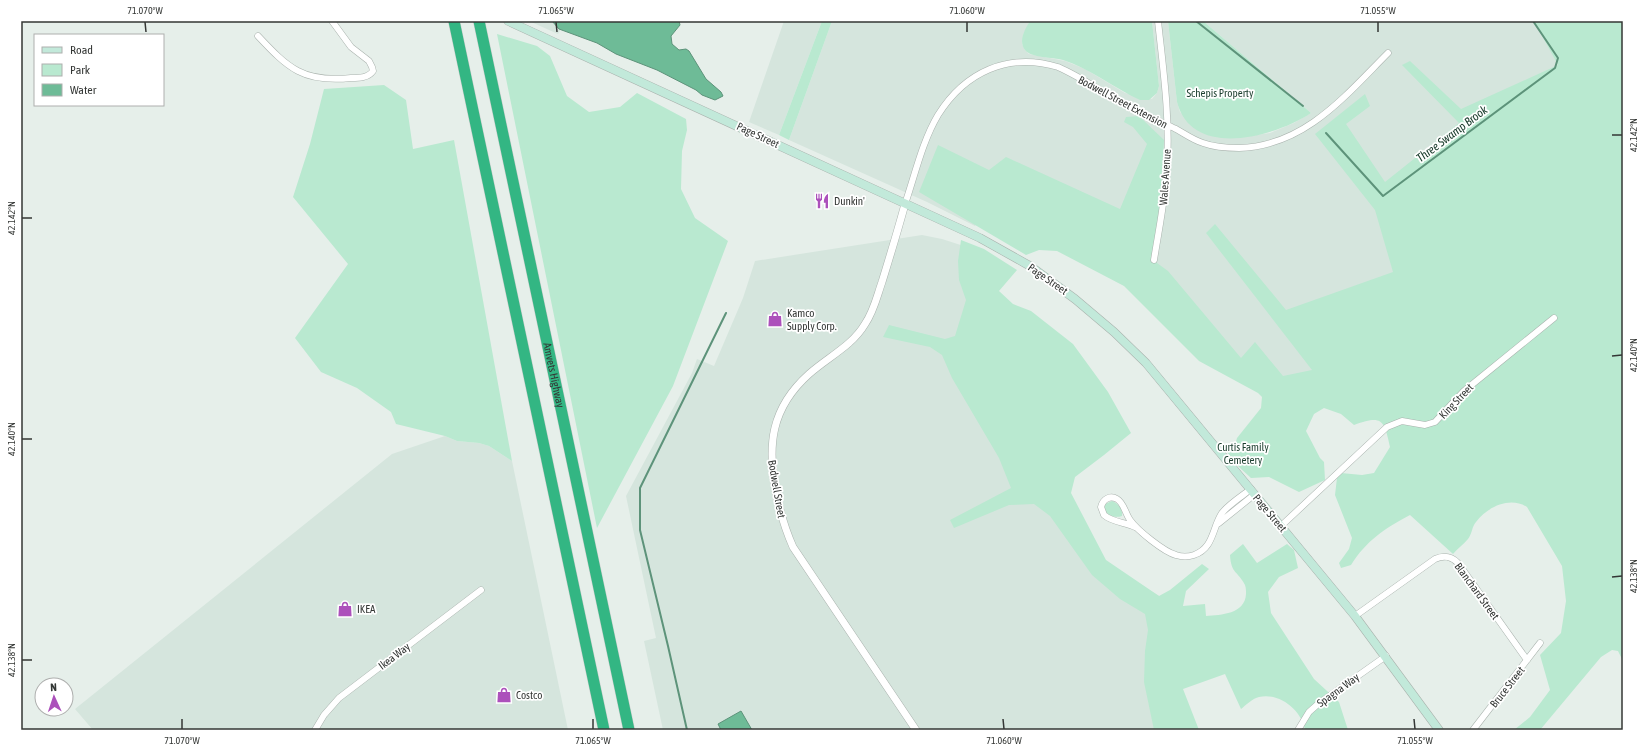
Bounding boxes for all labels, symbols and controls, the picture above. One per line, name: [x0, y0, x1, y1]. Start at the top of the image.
text: 71.070°W: [127, 5, 163, 16]
text: 71.065°W: [538, 5, 574, 16]
text: 71.060°W: [949, 5, 985, 16]
text: 71.055°W: [1360, 5, 1396, 16]
legend: [34, 34, 164, 106]
text: Road: [70, 43, 93, 57]
text: Park: [70, 63, 91, 77]
street label: Bodwell Street Extension: [1076, 73, 1170, 131]
text: Water: [70, 83, 97, 97]
park label: Schepis Property: [1186, 87, 1254, 99]
water label: Three Swamp Brook: [1414, 102, 1491, 165]
text: 42.142°N: [1628, 118, 1639, 152]
street label: Page Street: [735, 120, 781, 150]
street label: Wales Avenue: [1157, 148, 1173, 206]
restaurant icon: Dunkin': [813, 192, 831, 210]
place label: Dunkin': [834, 195, 865, 207]
text: 42.142°N: [6, 201, 17, 235]
street label: Page Street: [1026, 261, 1070, 297]
place label: Kamco Supply Corp.: [787, 307, 837, 332]
shop icon: Kamco Supply Corp.: [766, 310, 784, 328]
text: 42.140°N: [1628, 338, 1639, 372]
street label: Amvets Highway: [541, 341, 567, 409]
street label: King Street: [1437, 381, 1475, 421]
text: 42.140°N: [6, 422, 17, 456]
park label: Curtis Family Cemetery: [1217, 441, 1269, 466]
street label: Bodwell Street: [766, 459, 788, 519]
street label: Page Street: [1251, 492, 1289, 534]
text: 42.138°N: [1628, 559, 1639, 593]
street label: Blanchard Street: [1452, 560, 1502, 622]
shop icon: IKEA: [336, 600, 354, 618]
place label: IKEA: [357, 603, 376, 615]
street label: Ikea Way: [376, 640, 412, 672]
text: 42.138°N: [6, 643, 17, 677]
street label: Bruce Street: [1487, 664, 1527, 710]
street label: Spagna Way: [1315, 670, 1362, 709]
north arrow: [34, 677, 74, 717]
text: N: [50, 681, 57, 693]
shop icon: Costco: [495, 686, 513, 704]
place label: Costco: [516, 689, 542, 701]
text: 71.070°W: [164, 735, 200, 746]
text: 71.065°W: [575, 735, 611, 746]
text: 71.060°W: [986, 735, 1022, 746]
text: 71.055°W: [1397, 735, 1433, 746]

